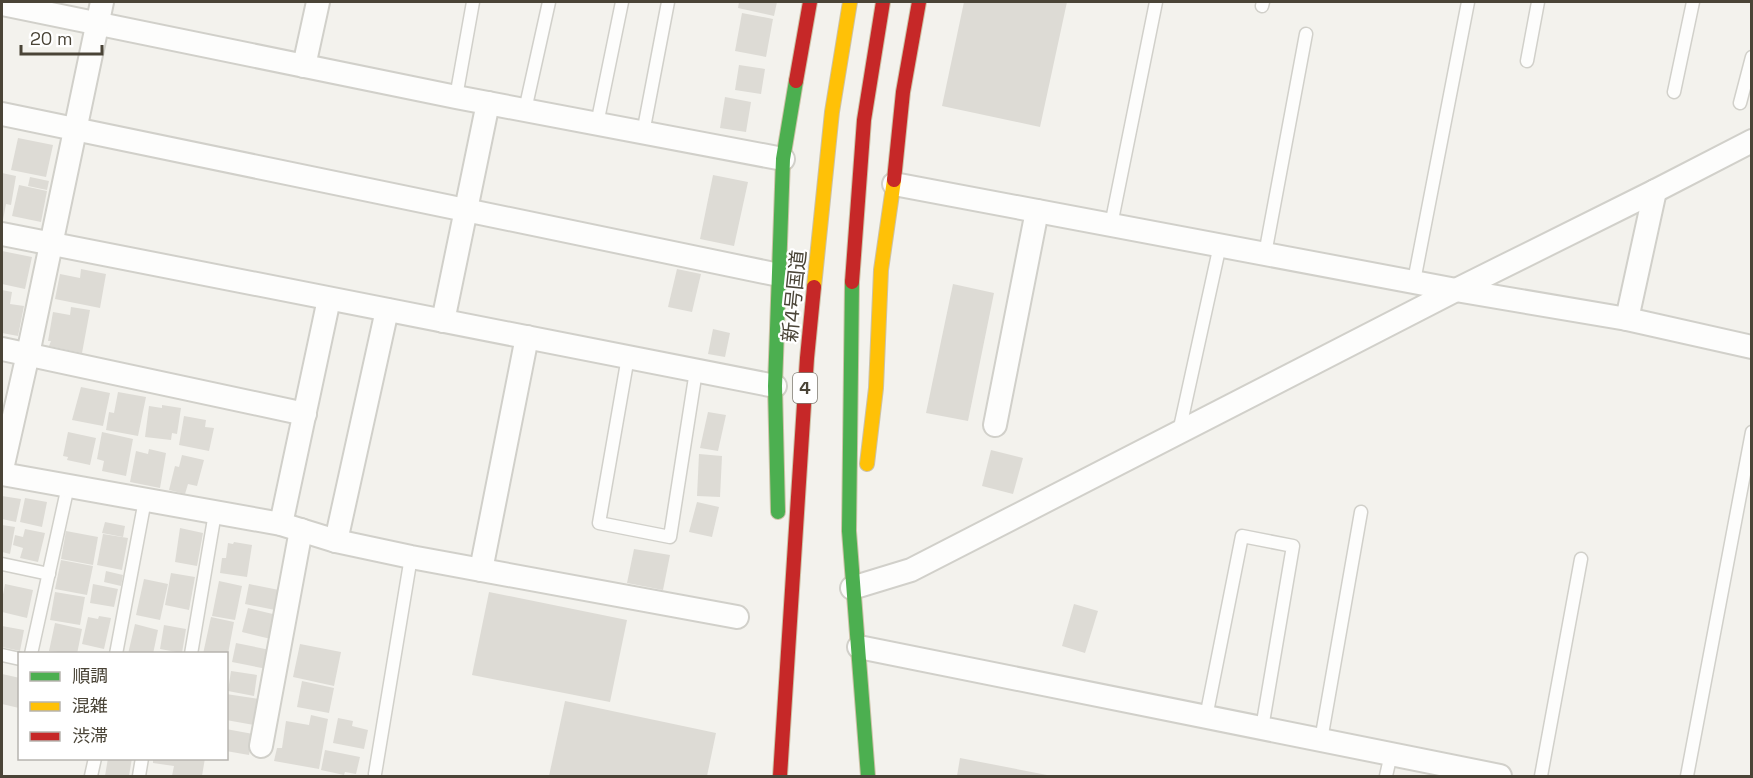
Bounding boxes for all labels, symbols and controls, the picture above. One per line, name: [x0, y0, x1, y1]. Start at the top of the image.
scale bar: [21, 18, 102, 56]
text: 20 m: [30, 27, 73, 50]
street label: 新4号国道: [776, 249, 812, 343]
road number: 4: [793, 373, 817, 403]
legend: [18, 652, 228, 760]
text: 順調: [72, 664, 108, 687]
text: 混雑: [72, 694, 108, 717]
text: 渋滞: [72, 724, 108, 747]

